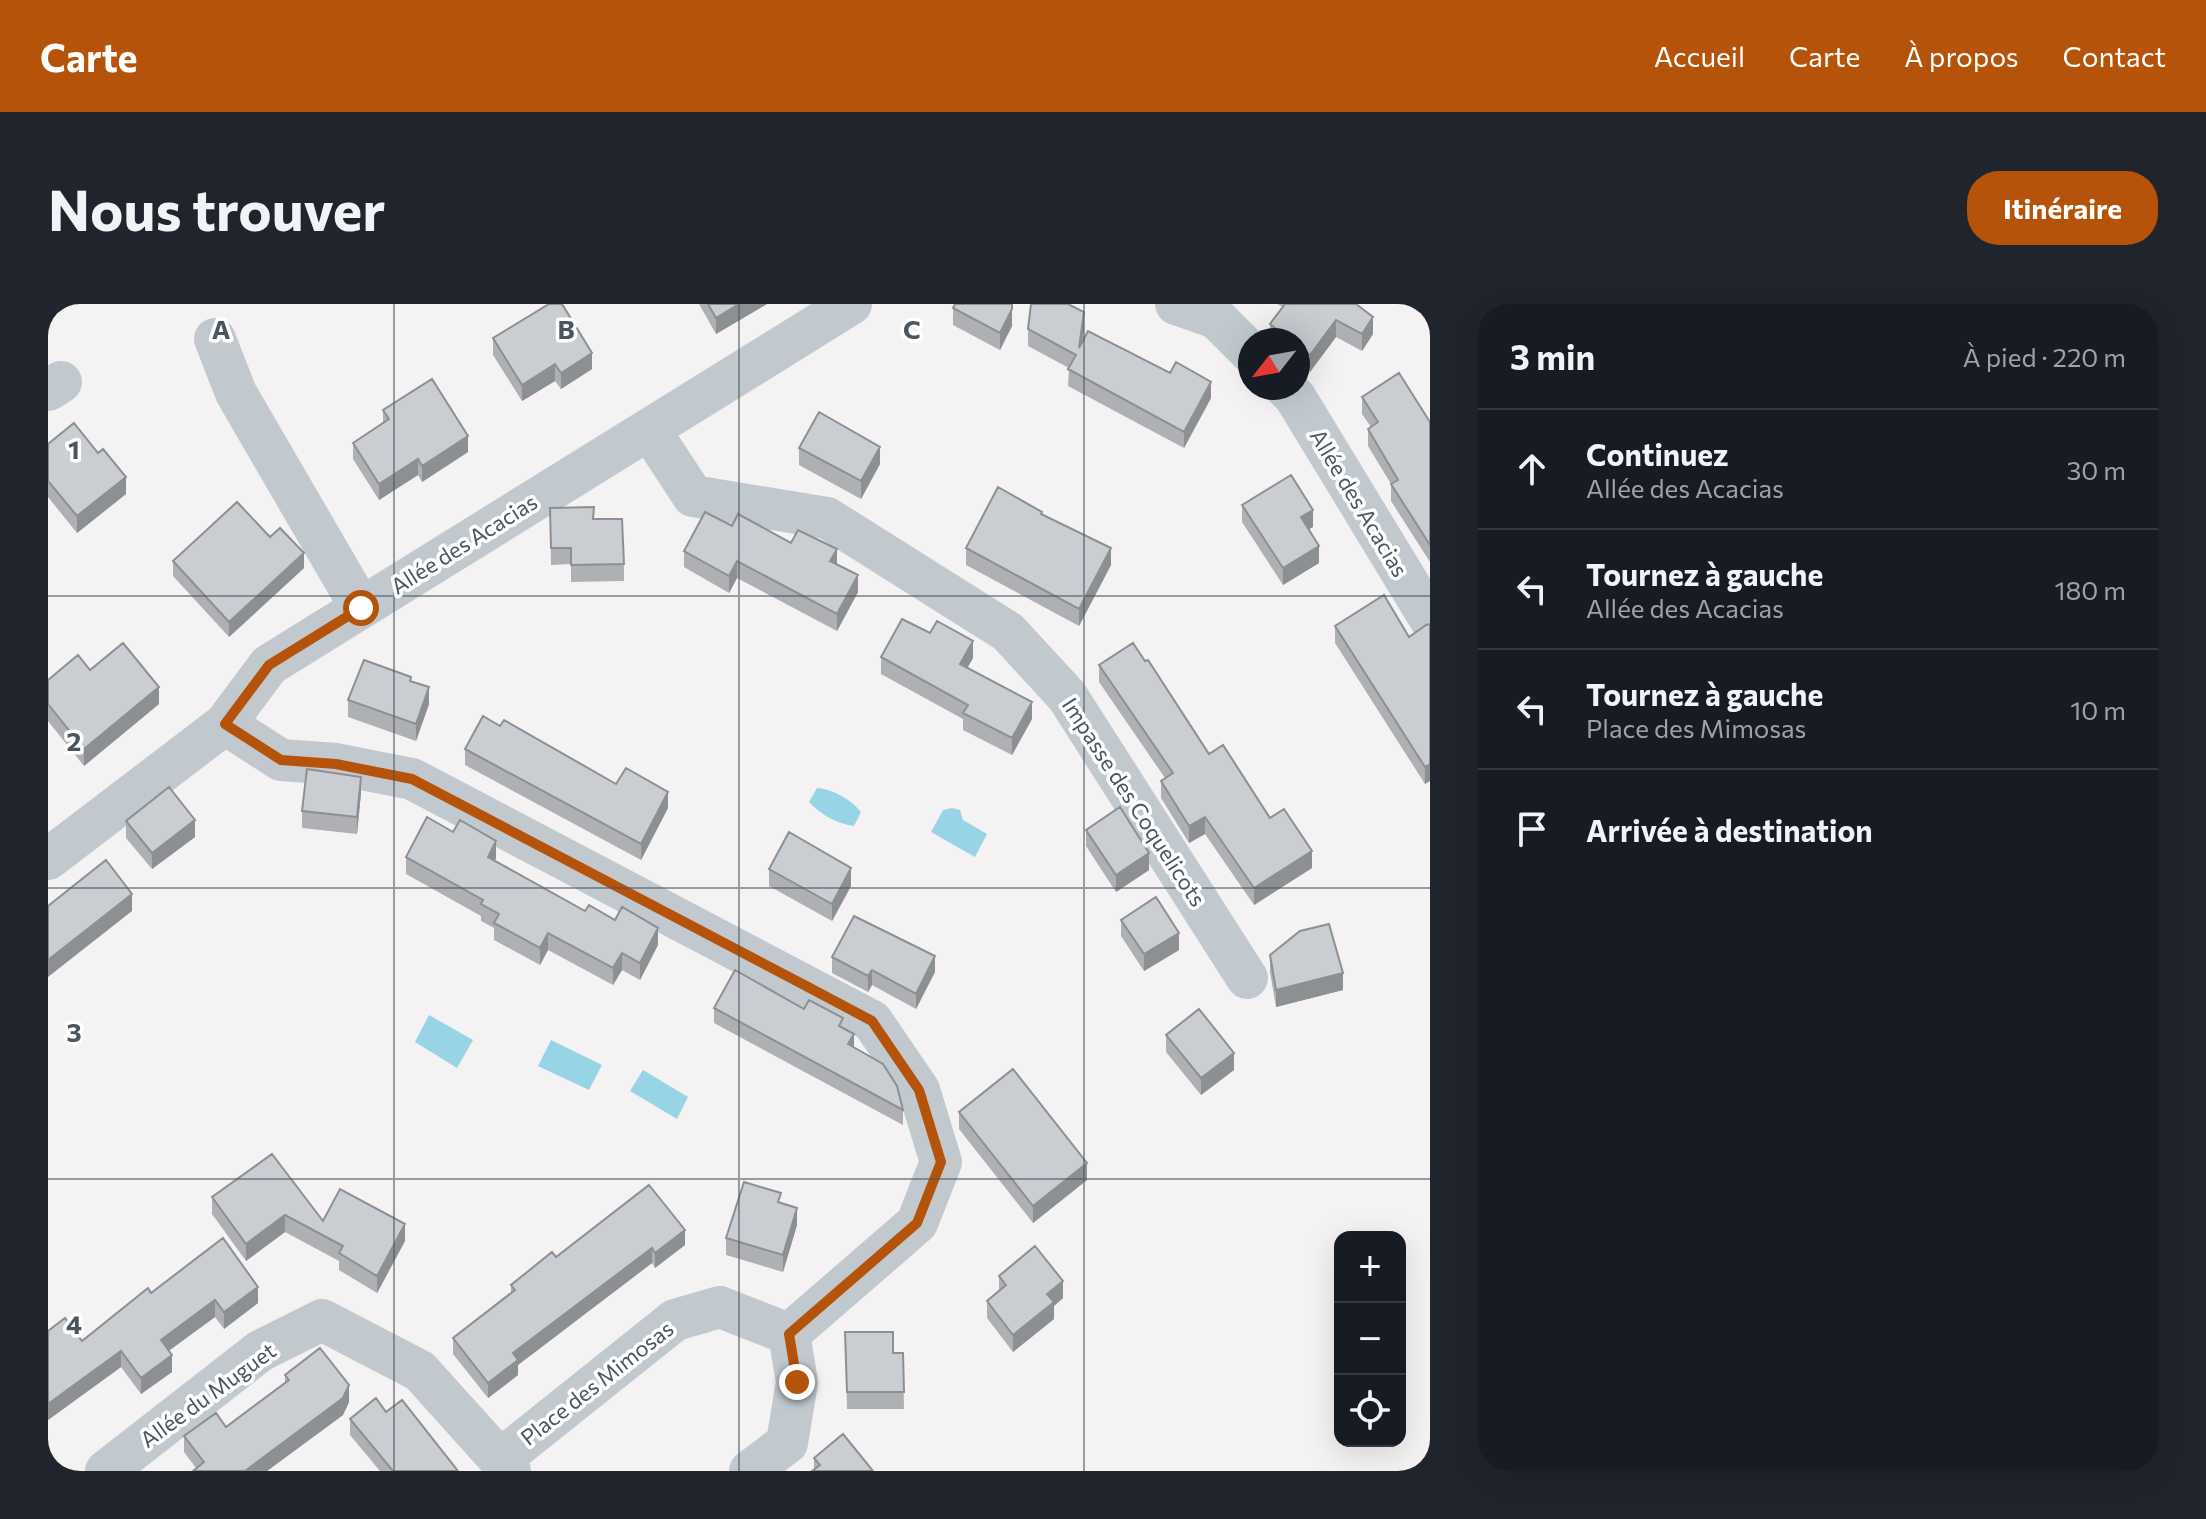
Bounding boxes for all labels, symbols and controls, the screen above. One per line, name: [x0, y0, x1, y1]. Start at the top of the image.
text: Carte: [40, 33, 138, 80]
text: Accueil: [1654, 39, 1745, 73]
text: Carte: [1789, 39, 1860, 73]
text: À propos: [1904, 39, 2019, 73]
text: Contact: [2063, 39, 2166, 73]
button: Itinéraire: [1967, 171, 2158, 245]
text: Nous trouver: [48, 174, 385, 243]
text: A: [212, 313, 231, 344]
text: B: [557, 313, 575, 344]
text: C: [903, 313, 921, 344]
north arrow: [1238, 328, 1310, 400]
text: 3 min: [1510, 335, 1595, 377]
text: À pied · 220 m: [1963, 341, 2126, 372]
street label: Allée des Acacias: [1305, 424, 1414, 581]
text: 1: [68, 433, 80, 464]
text: Continuez: [1586, 435, 1729, 472]
icon: ahead: [1510, 447, 1554, 491]
text: 30 m: [2067, 454, 2126, 485]
text: Allée des Acacias: [1586, 472, 1784, 503]
street label: Allée des Acacias: [386, 488, 542, 599]
text: Tournez à gauche: [1586, 555, 1823, 592]
icon: left: [1510, 567, 1554, 611]
text: 180 m: [2054, 574, 2126, 605]
route start: [343, 590, 379, 626]
text: Allée des Acacias: [1586, 592, 1784, 623]
text: Tournez à gauche: [1586, 675, 1823, 712]
icon: left: [1510, 687, 1554, 731]
street label: Impasse des Coquelicots: [1057, 692, 1212, 911]
text: 10 m: [2070, 694, 2126, 725]
text: Place des Mimosas: [1586, 712, 1806, 743]
text: 2: [67, 725, 81, 756]
icon: arrive: [1510, 807, 1554, 851]
text: Arrivée à destination: [1586, 811, 1873, 848]
text: 3: [66, 1016, 82, 1047]
map controls: [1334, 1231, 1406, 1447]
button: +: [1334, 1231, 1406, 1303]
button: −: [1334, 1303, 1406, 1375]
text: 4: [66, 1308, 82, 1339]
street label: Place des Mimosas: [515, 1315, 678, 1451]
street label: Allée du Muguet: [135, 1336, 281, 1453]
route end: [779, 1364, 815, 1400]
button: locate: [1334, 1375, 1406, 1447]

